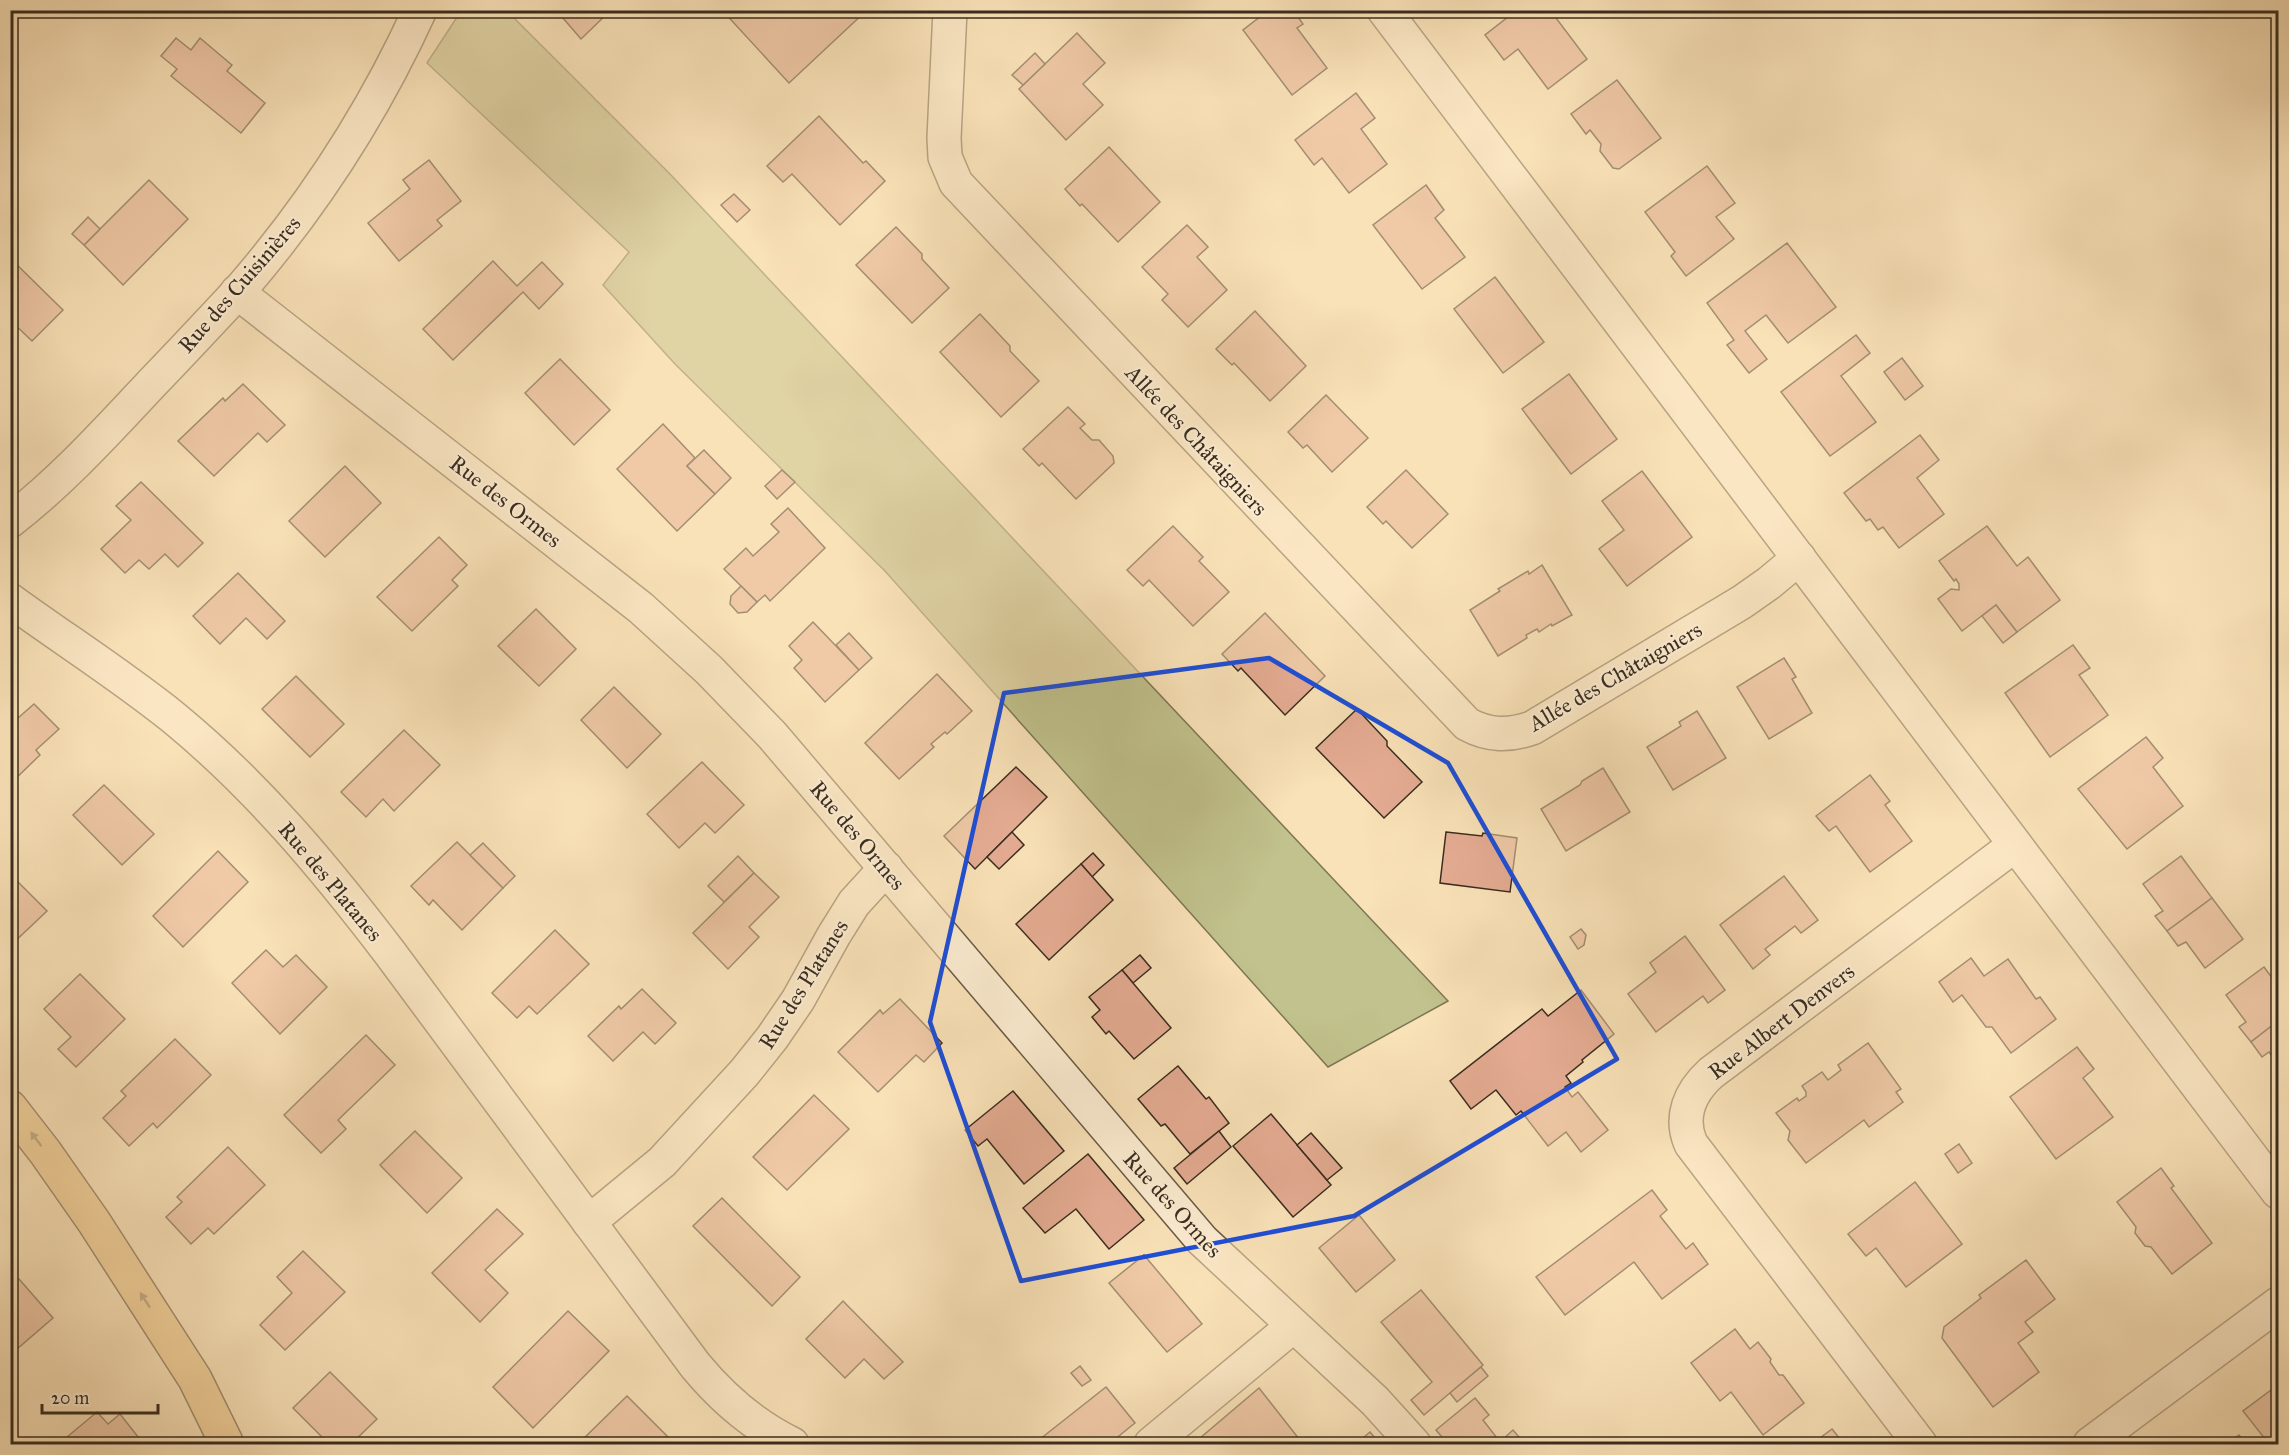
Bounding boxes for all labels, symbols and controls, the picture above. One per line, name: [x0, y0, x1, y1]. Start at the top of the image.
street label: Rue des Cuisinières: [172, 210, 306, 358]
street label: Allée des Châtaigniers: [1119, 359, 1273, 521]
street label: Rue des Ormes: [444, 449, 567, 553]
street label: Allée des Châtaigniers: [1523, 616, 1707, 738]
street label: Rue des Ormes: [804, 775, 911, 896]
street label: Rue des Platanes: [273, 816, 388, 947]
street label: Rue des Platanes: [753, 914, 854, 1054]
street label: Rue Albert Denvers: [1703, 958, 1860, 1085]
one-way arrow: [29, 1131, 42, 1147]
street label: Rue des Ormes: [1118, 1145, 1228, 1263]
one-way arrow: [139, 1292, 150, 1309]
scale bar: [42, 1377, 158, 1415]
text: 20 m: [51, 1387, 89, 1409]

